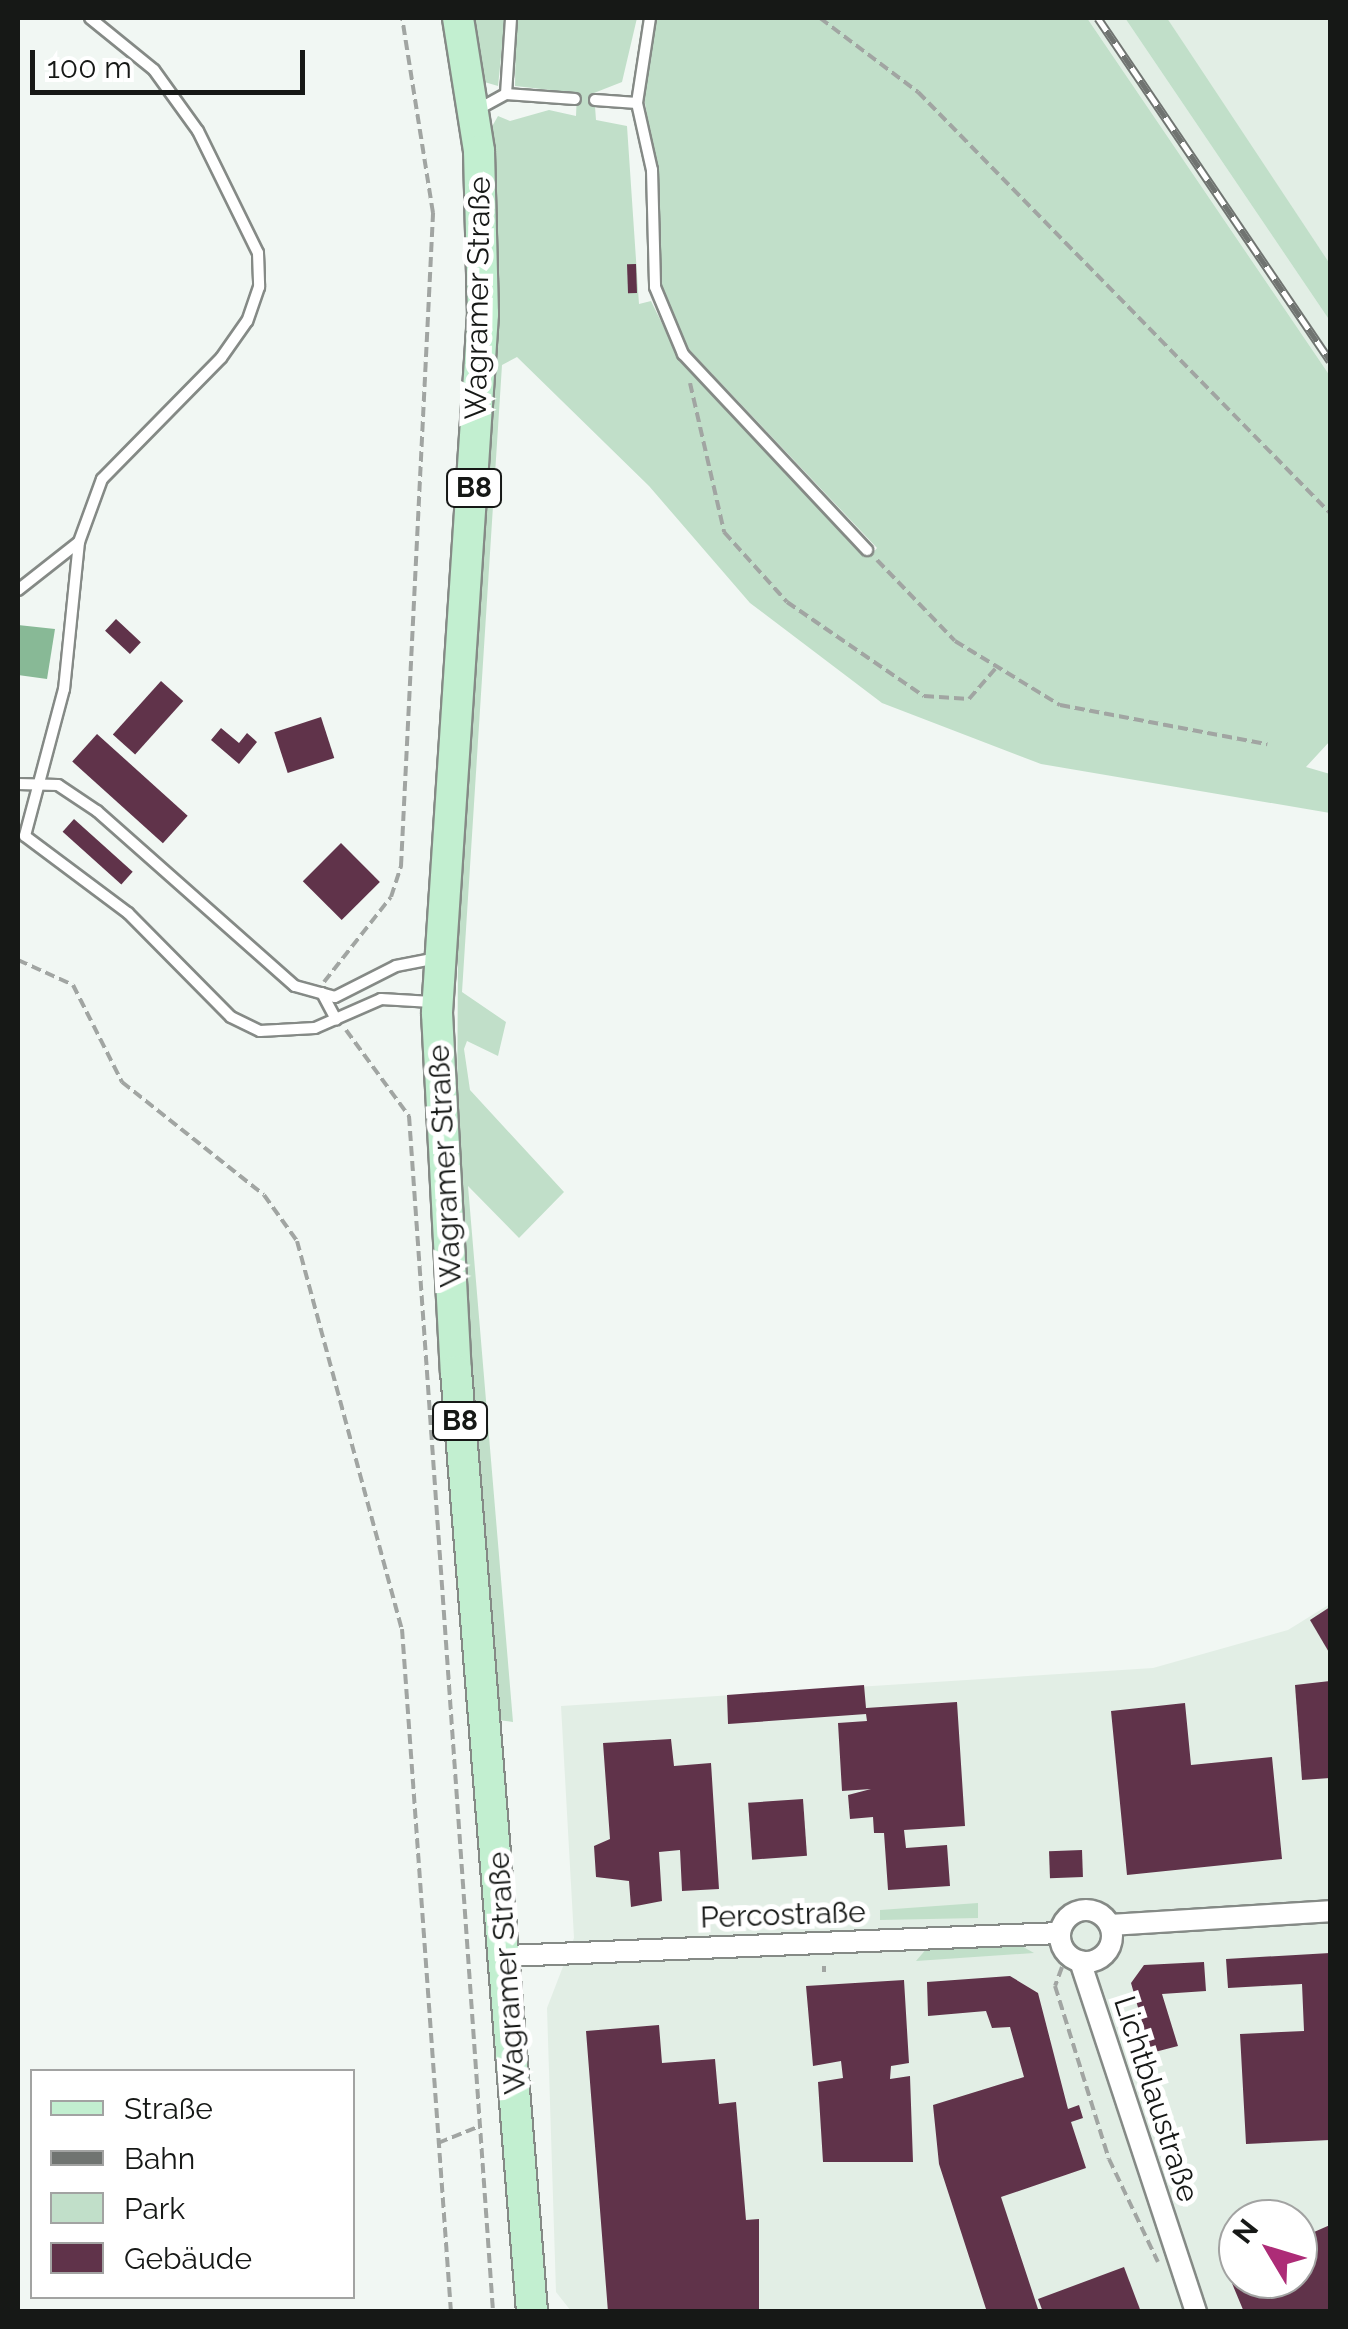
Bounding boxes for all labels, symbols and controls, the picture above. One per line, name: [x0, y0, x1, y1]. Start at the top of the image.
scale bar: [35, 30, 310, 92]
text: 100 m: [47, 50, 132, 85]
street label: Wagramer Straße: [458, 176, 498, 420]
road number: B8: [444, 465, 504, 511]
street label: Wagramer Straße: [421, 1043, 469, 1289]
road number: B8: [430, 1398, 490, 1444]
street label: Wagramer Straße: [481, 1850, 533, 2096]
street label: Percostraße: [700, 1894, 866, 1936]
street label: Lichtblaustraße: [1106, 1992, 1206, 2206]
legend: [30, 2069, 355, 2299]
text: Straße: [124, 2091, 213, 2126]
text: Bahn: [124, 2141, 195, 2176]
text: Park: [124, 2191, 185, 2226]
north arrow: [1218, 2199, 1318, 2299]
text: N: [1226, 2213, 1265, 2250]
text: Gebäude: [124, 2241, 252, 2276]

